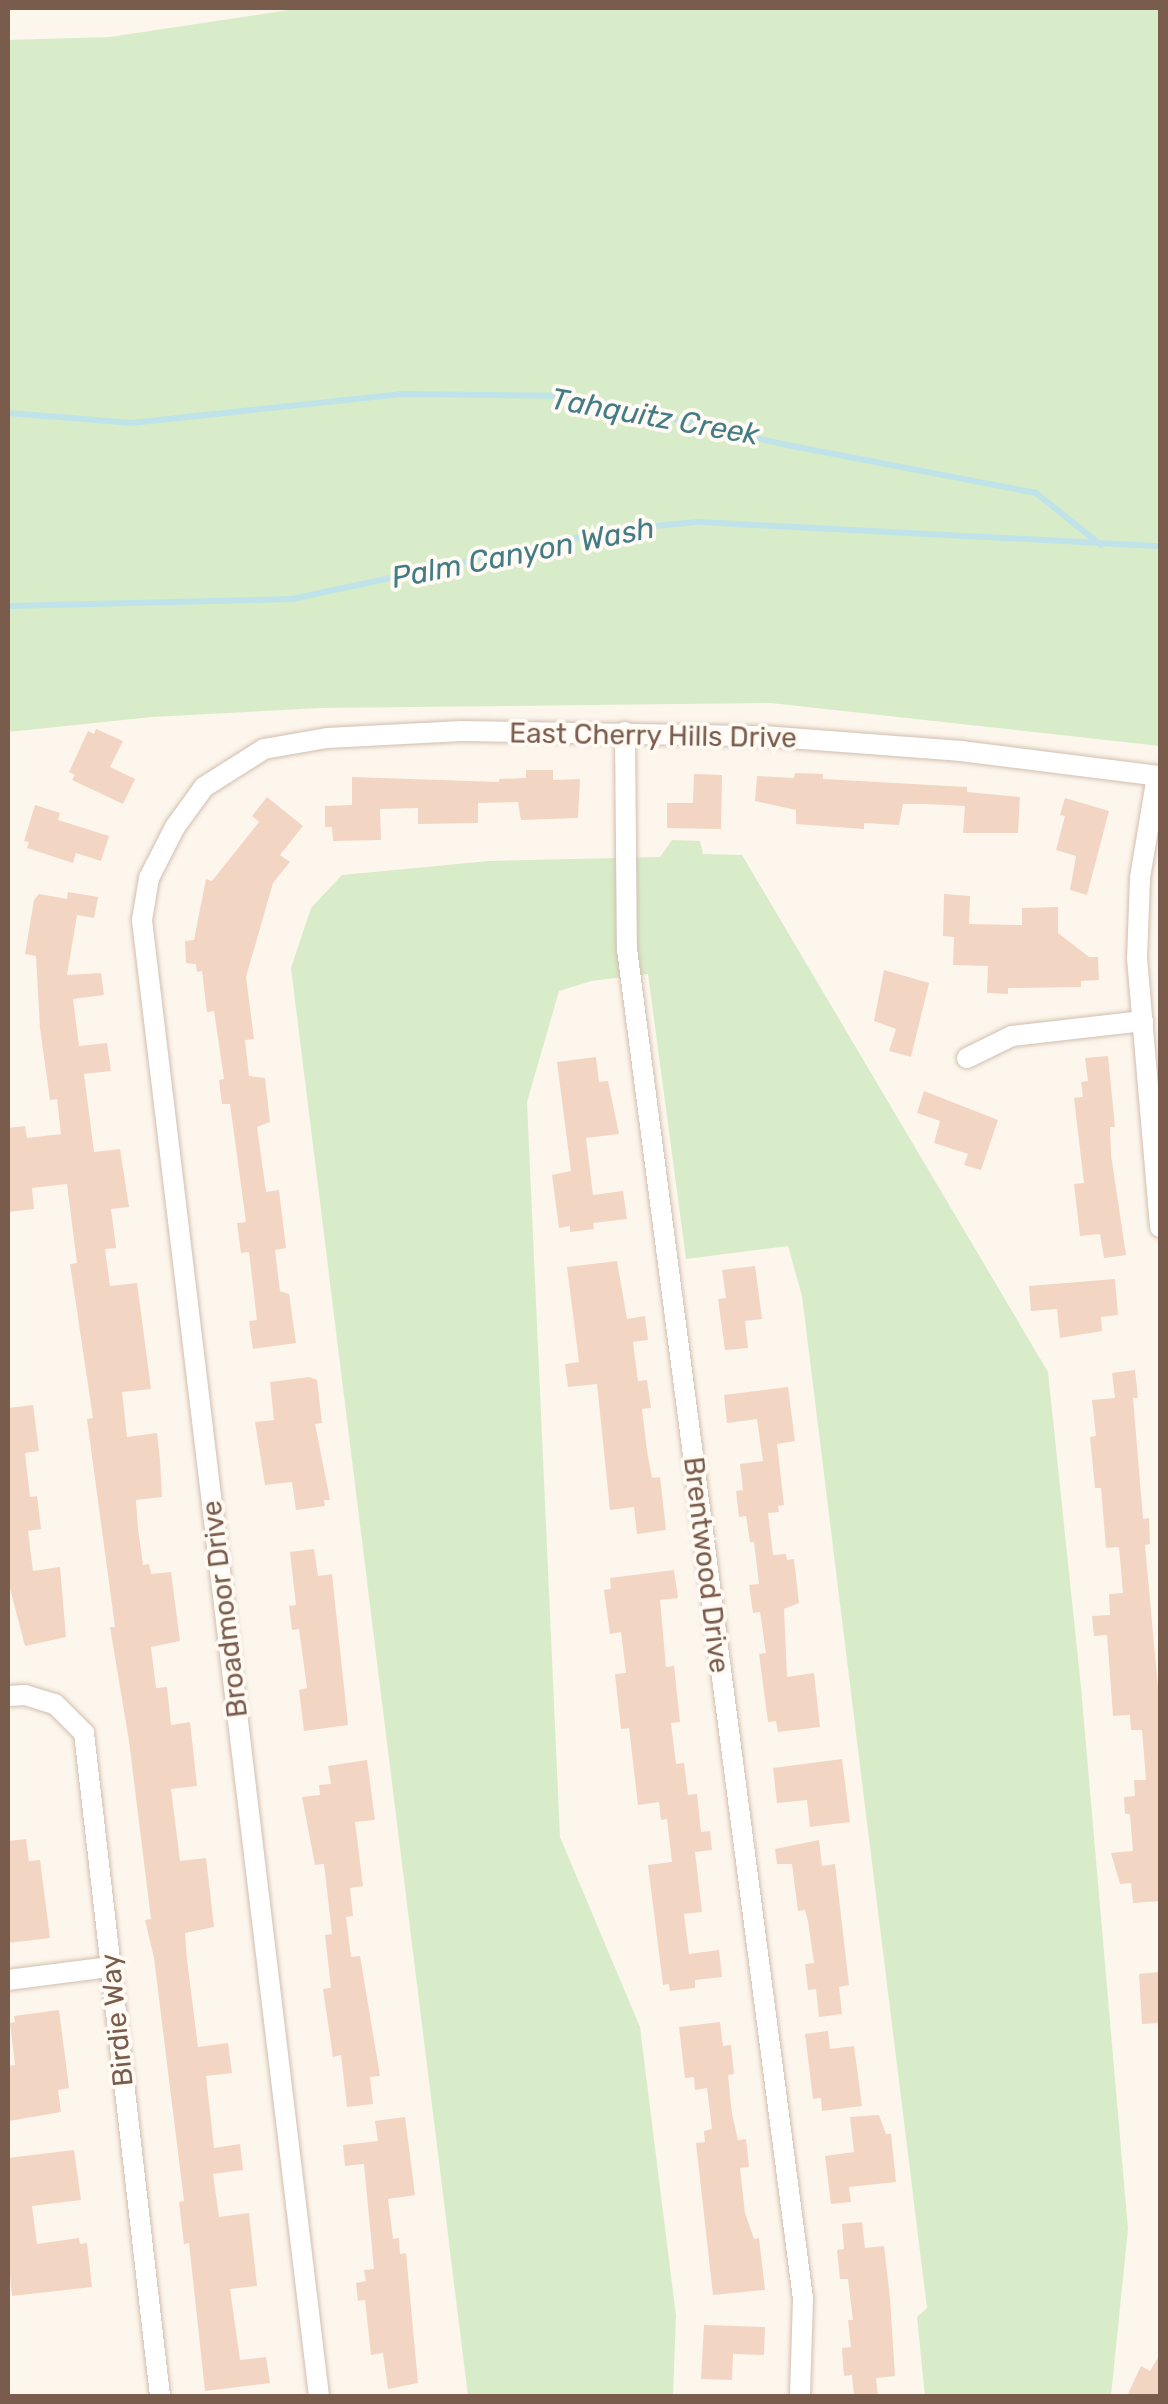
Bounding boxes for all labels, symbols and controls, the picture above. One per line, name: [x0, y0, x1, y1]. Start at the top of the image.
water label: Tahquitz Creek: [548, 381, 762, 453]
water label: Palm Canyon Wash: [388, 510, 658, 596]
street label: East Cherry Hills Drive: [509, 717, 797, 755]
street label: Brentwood Drive: [676, 1455, 736, 1675]
street label: Broadmoor Drive: [195, 1498, 255, 1720]
street label: Birdie Way: [93, 1952, 141, 2088]

